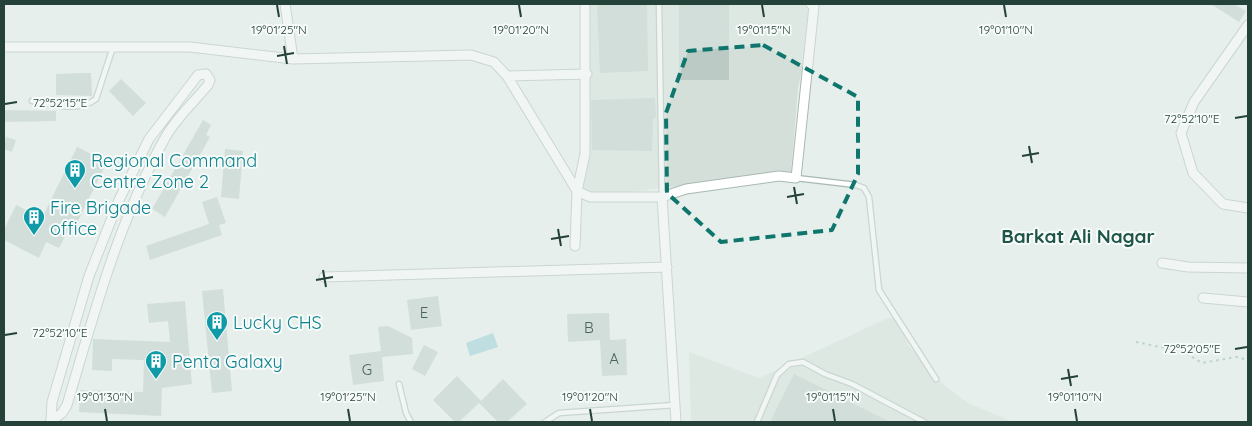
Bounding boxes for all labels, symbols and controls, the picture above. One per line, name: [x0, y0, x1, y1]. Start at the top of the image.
text: 19°01'25"N: [251, 22, 307, 37]
text: 19°01'20"N: [493, 22, 549, 37]
text: 19°01'15"N: [737, 22, 791, 37]
text: 19°01'10"N: [979, 22, 1033, 37]
text: 72°52'15"E: [33, 95, 88, 110]
text: 72°52'10"E: [1164, 111, 1220, 126]
place label: Regional Command Centre Zone 2: [91, 149, 257, 193]
building icon: Regional Command Centre Zone 2: [63, 158, 87, 189]
place label: Fire Brigade office: [50, 196, 151, 240]
building icon: Fire Brigade office: [22, 205, 46, 236]
district label: Barkat Ali Nagar: [1001, 224, 1155, 248]
house number: E: [420, 303, 428, 322]
building icon: Lucky CHS: [205, 310, 229, 341]
place label: Lucky CHS: [233, 311, 322, 334]
house number: B: [584, 318, 594, 337]
text: 72°52'10"E: [32, 325, 88, 340]
text: 72°52'05"E: [1163, 341, 1221, 356]
building icon: Penta Galaxy: [144, 349, 168, 380]
house number: A: [609, 349, 619, 368]
place label: Penta Galaxy: [172, 350, 283, 373]
house number: G: [362, 360, 372, 379]
text: 19°01'30"N: [77, 389, 133, 404]
text: 19°01'25"N: [320, 389, 376, 404]
text: 19°01'20"N: [562, 389, 618, 404]
text: 19°01'15"N: [806, 389, 860, 404]
text: 19°01'10"N: [1048, 389, 1102, 404]

